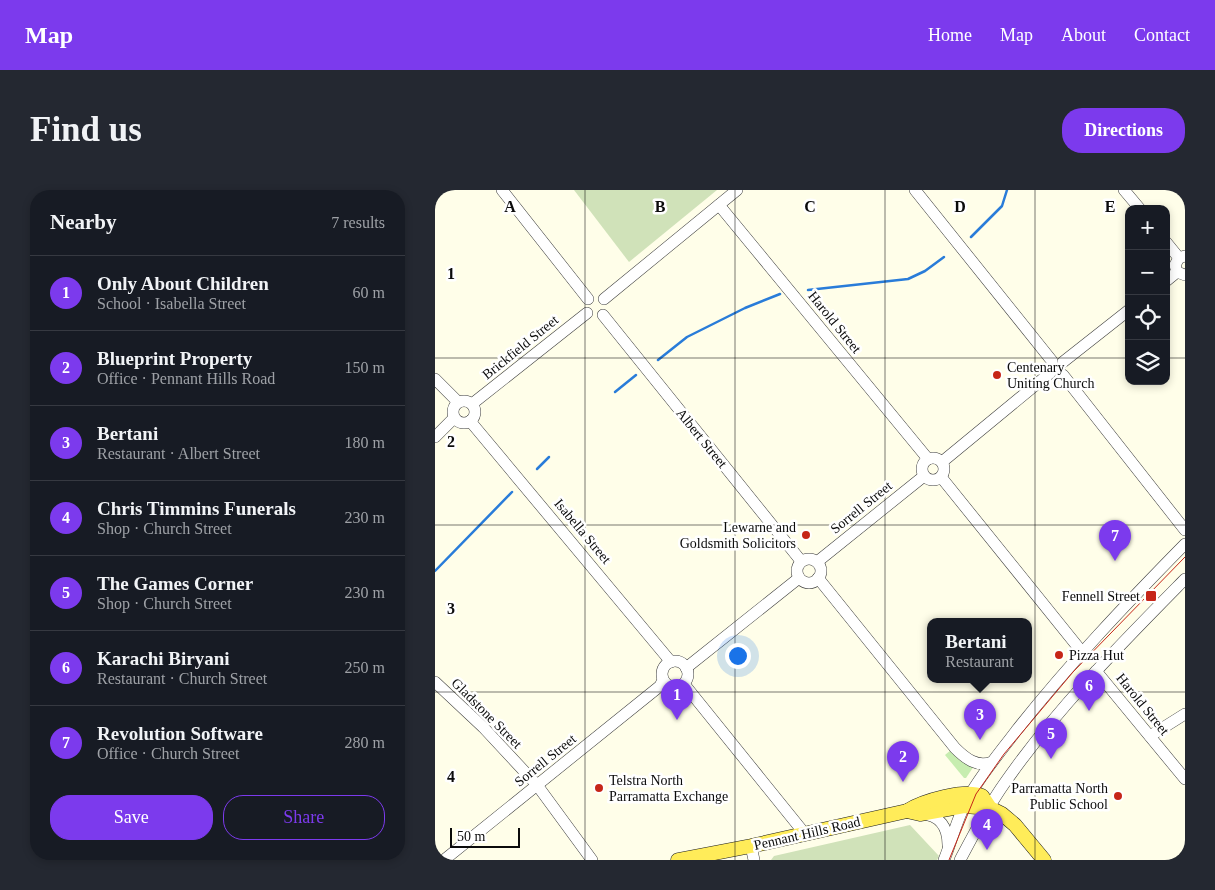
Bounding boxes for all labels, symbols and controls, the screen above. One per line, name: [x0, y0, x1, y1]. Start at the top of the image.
text: Map: [25, 22, 73, 48]
text: Home: [928, 25, 972, 45]
text: Map: [1000, 25, 1033, 45]
text: About: [1061, 25, 1106, 45]
text: Contact: [1134, 25, 1190, 45]
button: Directions: [1062, 108, 1185, 153]
text: Find us: [30, 110, 142, 149]
text: A: [504, 198, 516, 215]
text: B: [655, 198, 666, 215]
text: C: [804, 198, 816, 215]
text: D: [954, 198, 966, 215]
text: E: [1105, 198, 1115, 215]
map controls: [1125, 205, 1170, 385]
button: +: [1125, 205, 1170, 250]
text: Nearby: [50, 210, 117, 234]
text: 7 results: [331, 214, 385, 231]
button: −: [1125, 250, 1170, 295]
text: 1: [447, 265, 455, 282]
text: Only About Children: [97, 273, 269, 294]
text: 1: [62, 284, 70, 301]
text: 60 m: [353, 284, 385, 301]
street label: Harold Street: [805, 288, 864, 356]
text: School · Isabella Street: [97, 295, 246, 312]
button: locate: [1125, 295, 1170, 340]
street label: Brickfield Street: [479, 312, 561, 382]
button: layers: [1125, 340, 1170, 385]
text: Blueprint Property: [97, 348, 252, 369]
text: 2: [62, 359, 70, 376]
text: 150 m: [345, 359, 385, 376]
place label: Centenary Uniting Church: [1007, 360, 1095, 391]
marker: Centenary Uniting Church: [991, 369, 1003, 381]
text: Office · Pennant Hills Road: [97, 370, 275, 387]
street label: Albert Street: [673, 406, 730, 471]
text: Bertani: [97, 423, 158, 444]
text: 2: [447, 433, 455, 450]
text: 3: [62, 434, 70, 451]
text: 180 m: [345, 434, 385, 451]
text: Restaurant · Albert Street: [97, 445, 260, 462]
street label: Sorrell Street: [828, 478, 895, 537]
street label: Isabella Street: [551, 496, 614, 567]
text: Chris Timmins Funerals: [97, 498, 296, 519]
text: 4: [62, 509, 70, 526]
text: 230 m: [345, 509, 385, 526]
text: Shop · Church Street: [97, 520, 232, 537]
place label: Lewarne and Goldsmith Solicitors: [680, 520, 796, 551]
pin: 7: [1099, 520, 1131, 561]
marker: Lewarne and Goldsmith Solicitors: [800, 529, 812, 541]
text: The Games Corner: [97, 573, 253, 594]
text: 5: [62, 584, 70, 601]
text: 230 m: [345, 584, 385, 601]
place label: Fennell Street: [1062, 589, 1140, 604]
marker: Fennell Street: [1144, 589, 1158, 603]
text: Shop · Church Street: [97, 595, 232, 612]
text: 3: [447, 600, 455, 617]
popup: [927, 618, 1032, 683]
text: Bertani: [945, 631, 1007, 652]
your location: [725, 643, 751, 669]
text: Karachi Biryani: [97, 648, 229, 669]
place label: Pizza Hut: [1069, 648, 1124, 663]
marker: Pizza Hut: [1053, 649, 1065, 661]
text: Restaurant: [945, 653, 1014, 670]
text: 6: [62, 659, 70, 676]
text: 250 m: [345, 659, 385, 676]
text: Restaurant · Church Street: [97, 670, 267, 687]
pin: 6: [1073, 670, 1105, 711]
street label: Harold Street: [1113, 670, 1172, 738]
street label: Gladstone Street: [448, 675, 525, 752]
pin: 1: [661, 679, 693, 720]
pin: 3: [964, 699, 996, 740]
pin: 5: [1035, 718, 1067, 759]
text: Revolution Software: [97, 723, 263, 744]
street label: Sorrell Street: [512, 731, 579, 790]
text: 7: [62, 734, 70, 751]
text: 280 m: [345, 734, 385, 751]
pin: 2: [887, 741, 919, 782]
text: Office · Church Street: [97, 745, 239, 762]
text: 4: [447, 768, 455, 785]
place label: Telstra North Parramatta Exchange: [609, 773, 728, 804]
place label: Parramatta North Public School: [1011, 781, 1108, 812]
marker: Telstra North Parramatta Exchange: [593, 782, 605, 794]
marker: Parramatta North Public School: [1112, 790, 1124, 802]
button: Save: [50, 795, 213, 840]
button: Share: [223, 795, 385, 840]
pin: 4: [971, 809, 1003, 850]
street label: Pennant Hills Road: [752, 814, 862, 853]
scale bar: [450, 825, 520, 848]
text: 50 m: [457, 829, 485, 844]

